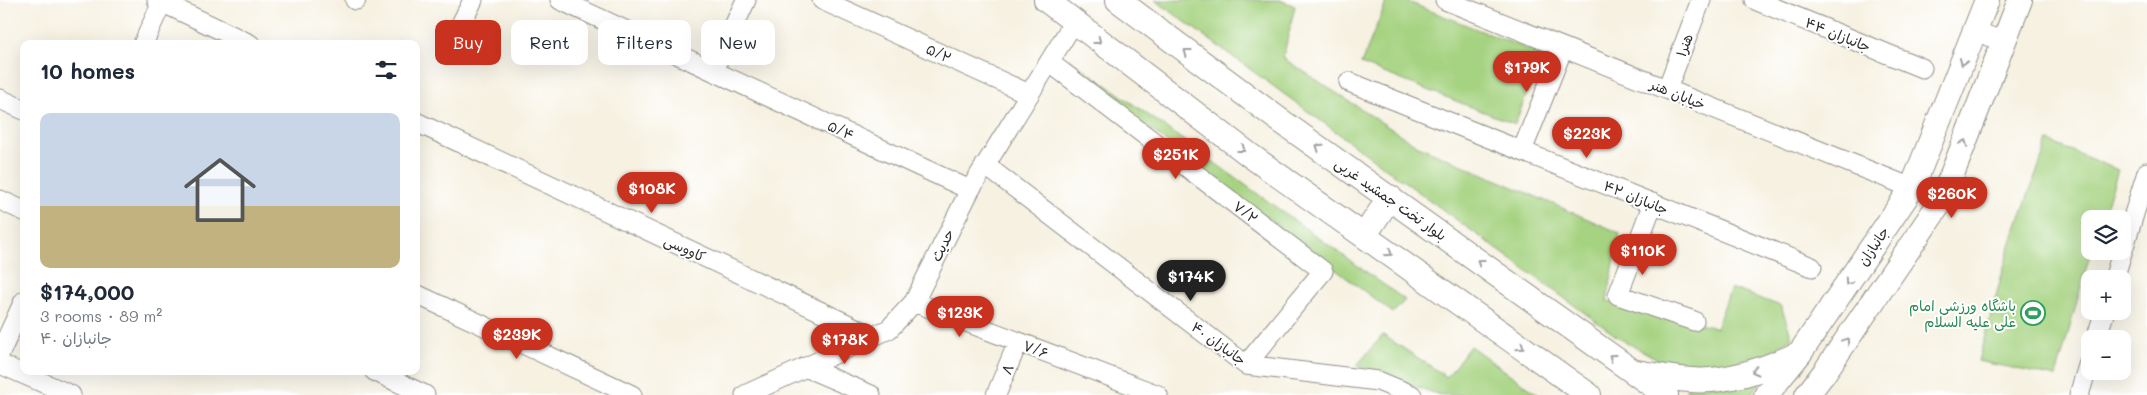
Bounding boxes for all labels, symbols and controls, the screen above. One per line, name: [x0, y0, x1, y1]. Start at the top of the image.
street label: ۴۴ جانبازان: [1802, 12, 1874, 56]
chip: Buy: [435, 20, 501, 65]
chip: Rent: [511, 20, 588, 65]
chip: Filters: [598, 20, 691, 65]
chip: New: [701, 20, 775, 65]
street label: هنر۱: [1671, 31, 1697, 59]
one-way arrow: [1092, 35, 1101, 43]
street label: ۵/۲: [923, 39, 955, 67]
one-way arrow: [1183, 49, 1193, 58]
pin: $179K: [1492, 51, 1562, 93]
icon: filters: [372, 56, 400, 84]
text: $179K: [1504, 56, 1550, 77]
text: 10 homes: [40, 57, 135, 84]
one-way arrow: [1958, 57, 1968, 65]
street label: خیابان هنر: [1647, 74, 1708, 114]
street label: ۵/۴: [825, 116, 857, 144]
pin: $223K: [1552, 116, 1622, 159]
text: $223K: [1563, 122, 1611, 143]
pin: $251K: [1141, 138, 1211, 180]
one-way arrow: [1958, 139, 1968, 147]
text: $251K: [1153, 143, 1199, 164]
one-way arrow: [1236, 143, 1246, 152]
icon: home: [175, 145, 265, 235]
one-way arrow: [1316, 145, 1325, 153]
street label: بلوار تخت جمشید غربی: [1331, 153, 1451, 245]
pin: $108K: [617, 172, 687, 214]
street label: ۴۲ جانبازان: [1601, 175, 1671, 219]
pin: $260K: [1917, 176, 1987, 219]
text: $108K: [628, 177, 676, 198]
text: $260K: [1927, 182, 1977, 203]
street label: ۷/۲: [1230, 196, 1262, 228]
map controls: [2081, 210, 2131, 380]
button: layers: [2081, 210, 2131, 260]
street label: جانبازان: [1853, 223, 1893, 269]
street label: حدیث: [926, 226, 958, 264]
street label: کاووسی: [661, 230, 709, 266]
pin: $110K: [1608, 234, 1678, 276]
text: $110K: [1621, 239, 1665, 260]
one-way arrow: [1383, 247, 1393, 256]
one-way arrow: [1476, 259, 1486, 268]
pin: $174K: [1156, 260, 1226, 302]
text: $174K: [1168, 265, 1214, 286]
button: +: [2081, 270, 2131, 320]
one-way arrow: [1845, 276, 1854, 286]
text: $174,000: [40, 278, 134, 305]
pin: $123K: [925, 296, 995, 338]
place label: باشگاه ورزشی امام علی علیه السلام: [1909, 296, 2016, 333]
sports icon: باشگاه ورزشی امام علی علیه السلام: [2020, 300, 2046, 326]
text: $123K: [937, 301, 983, 322]
text: 3 rooms · 89 m²: [40, 305, 162, 326]
street label: ۴۰ جانبازان: [1188, 317, 1250, 369]
pin: $239K: [482, 318, 552, 360]
pin: $178K: [810, 322, 880, 365]
text: $239K: [493, 323, 541, 344]
text: ۴۰ جانبازان: [40, 327, 112, 348]
text: $178K: [822, 328, 868, 349]
button: −: [2081, 330, 2131, 380]
street label: ۷/۶: [1021, 336, 1051, 362]
one-way arrow: [1840, 338, 1849, 347]
one-way arrow: [1515, 341, 1525, 350]
one-way arrow: [1608, 354, 1618, 363]
street label: ۸: [996, 361, 1018, 377]
one-way arrow: [1750, 365, 1759, 376]

